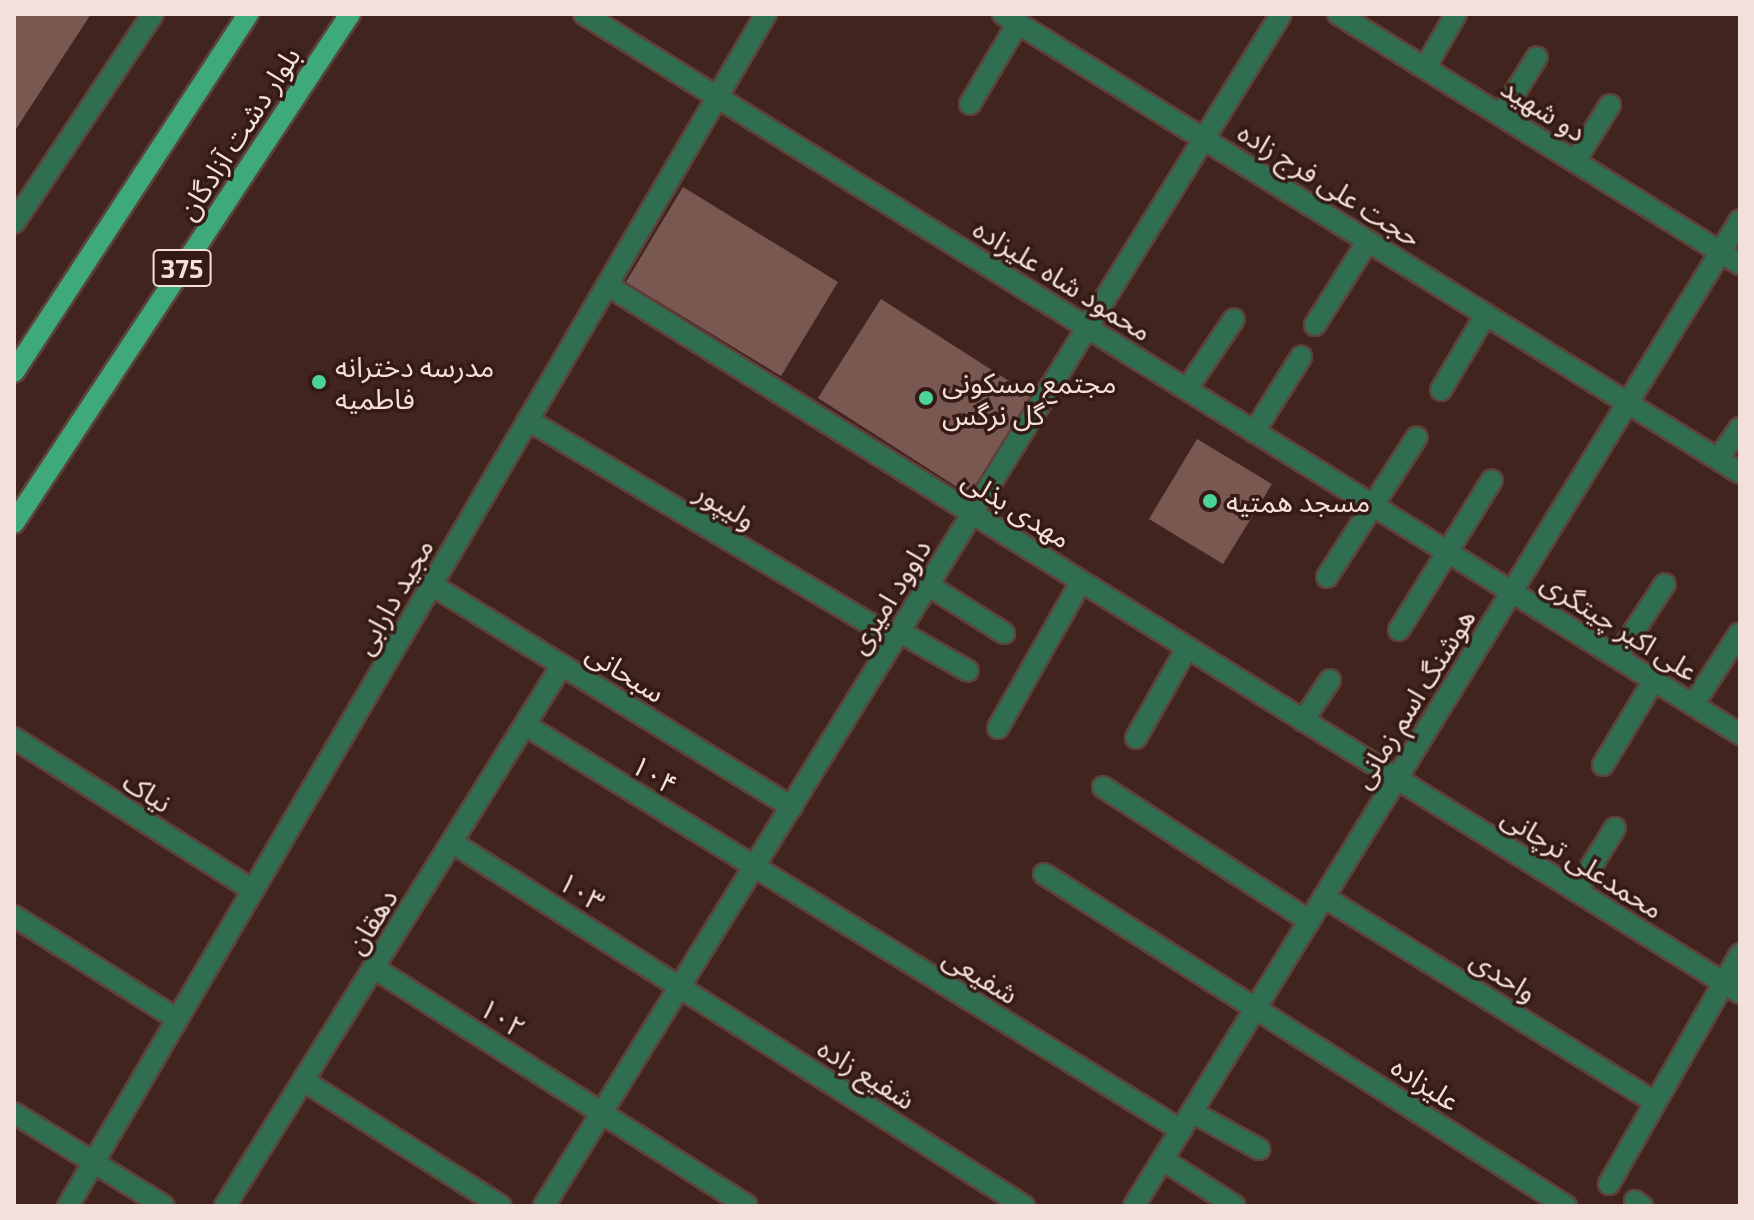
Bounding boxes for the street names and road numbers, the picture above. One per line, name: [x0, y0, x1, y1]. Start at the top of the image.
street label: بلوار دشت آزادگان: [170, 40, 306, 226]
street label: دو شهید: [1495, 70, 1593, 148]
street label: حجت علی فرج زاده: [1232, 114, 1428, 254]
street label: محمود شاه علیزاده: [968, 211, 1158, 347]
road number: 375: [152, 246, 212, 290]
street label: مهدی بذلی: [957, 462, 1077, 554]
street label: ولیپور: [690, 474, 762, 536]
street label: مجید دارابی: [346, 532, 440, 660]
street label: داوود امیری: [841, 532, 937, 660]
street label: علی اکبر چیتگری: [1535, 564, 1705, 688]
street label: هوشنگ اسم زمانی: [1344, 602, 1482, 794]
street label: سبحانی: [581, 635, 671, 709]
street label: ۱۰۴: [626, 747, 684, 801]
street label: نیاک: [118, 763, 178, 819]
street label: محمدعلی ترچانی: [1496, 799, 1670, 925]
street label: ۱۰۳: [553, 864, 611, 918]
street label: دهقان: [338, 882, 404, 960]
street label: شفیعی: [937, 940, 1025, 1010]
street label: واحدی: [1465, 942, 1543, 1008]
street label: ۱۰۲: [474, 990, 532, 1044]
street label: شفیع زاده: [812, 1030, 922, 1116]
street label: علیزاده: [1386, 1049, 1466, 1117]

